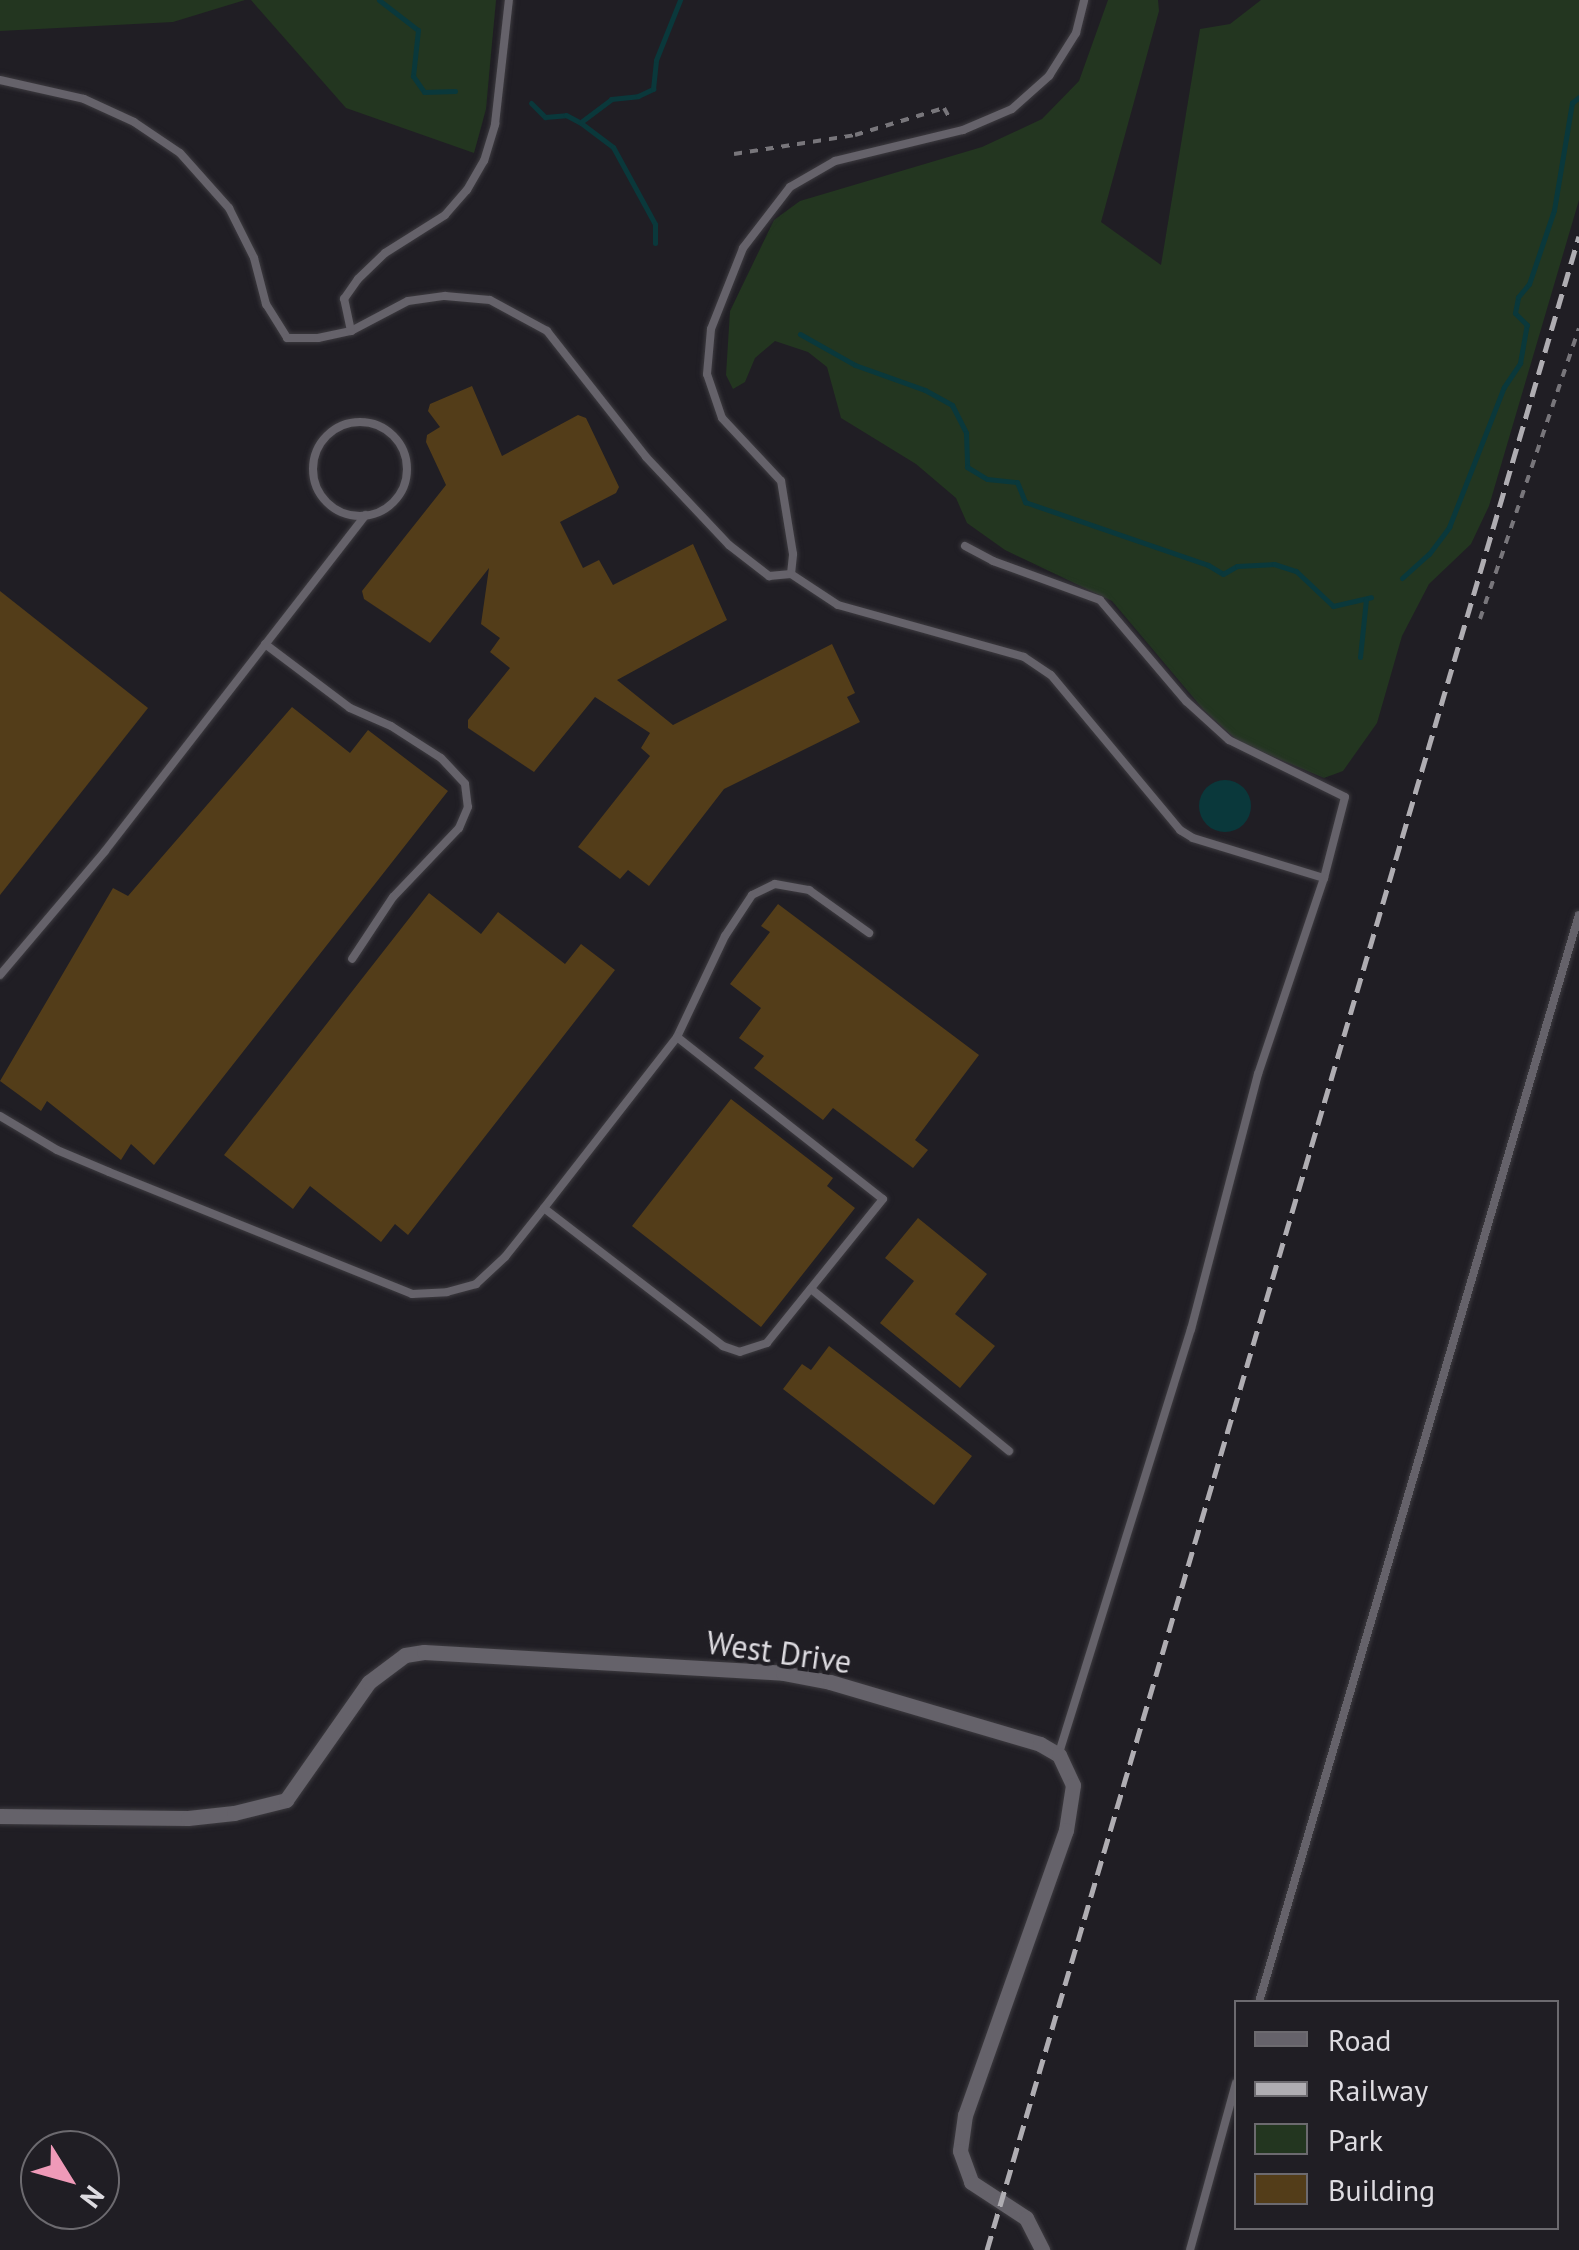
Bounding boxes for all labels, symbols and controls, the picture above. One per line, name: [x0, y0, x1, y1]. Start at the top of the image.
street label: West Drive: [704, 1623, 854, 1681]
legend: [1234, 2000, 1559, 2230]
text: Road: [1328, 2020, 1392, 2059]
text: Railway: [1328, 2070, 1428, 2109]
text: Park: [1328, 2120, 1383, 2159]
north arrow: [20, 2130, 120, 2230]
text: Building: [1328, 2170, 1435, 2209]
text: N: [72, 2179, 113, 2216]

